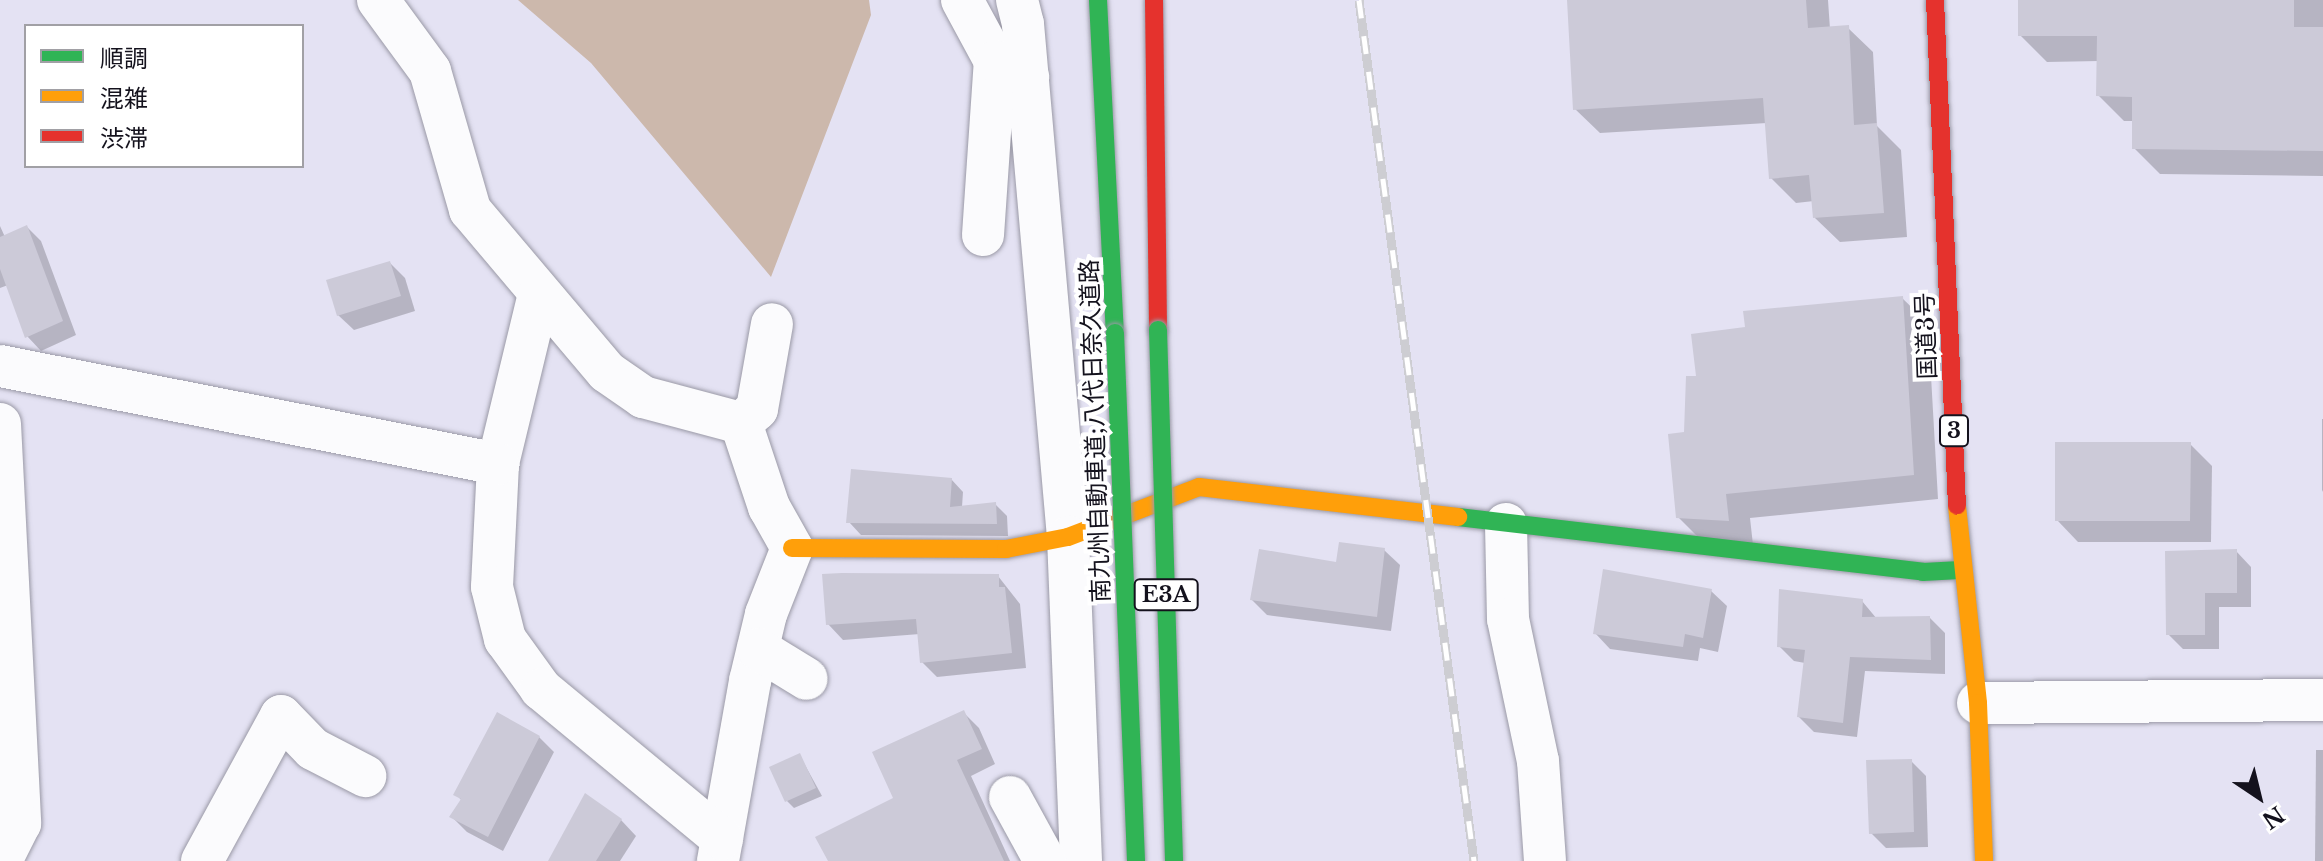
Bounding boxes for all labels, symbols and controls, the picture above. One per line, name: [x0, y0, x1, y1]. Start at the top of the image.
legend: [24, 24, 304, 168]
text: 順調: [100, 44, 148, 73]
text: 混雑: [100, 84, 148, 113]
text: 渋滞: [100, 124, 148, 153]
street label: 南九州自動車道;八代日奈久道路: [1075, 259, 1115, 603]
street label: 国道3号: [1910, 292, 1942, 380]
road number: 3: [1938, 413, 1970, 449]
road number: E3A: [1132, 577, 1200, 613]
north arrow: [2219, 757, 2299, 837]
text: N: [2257, 800, 2289, 834]

